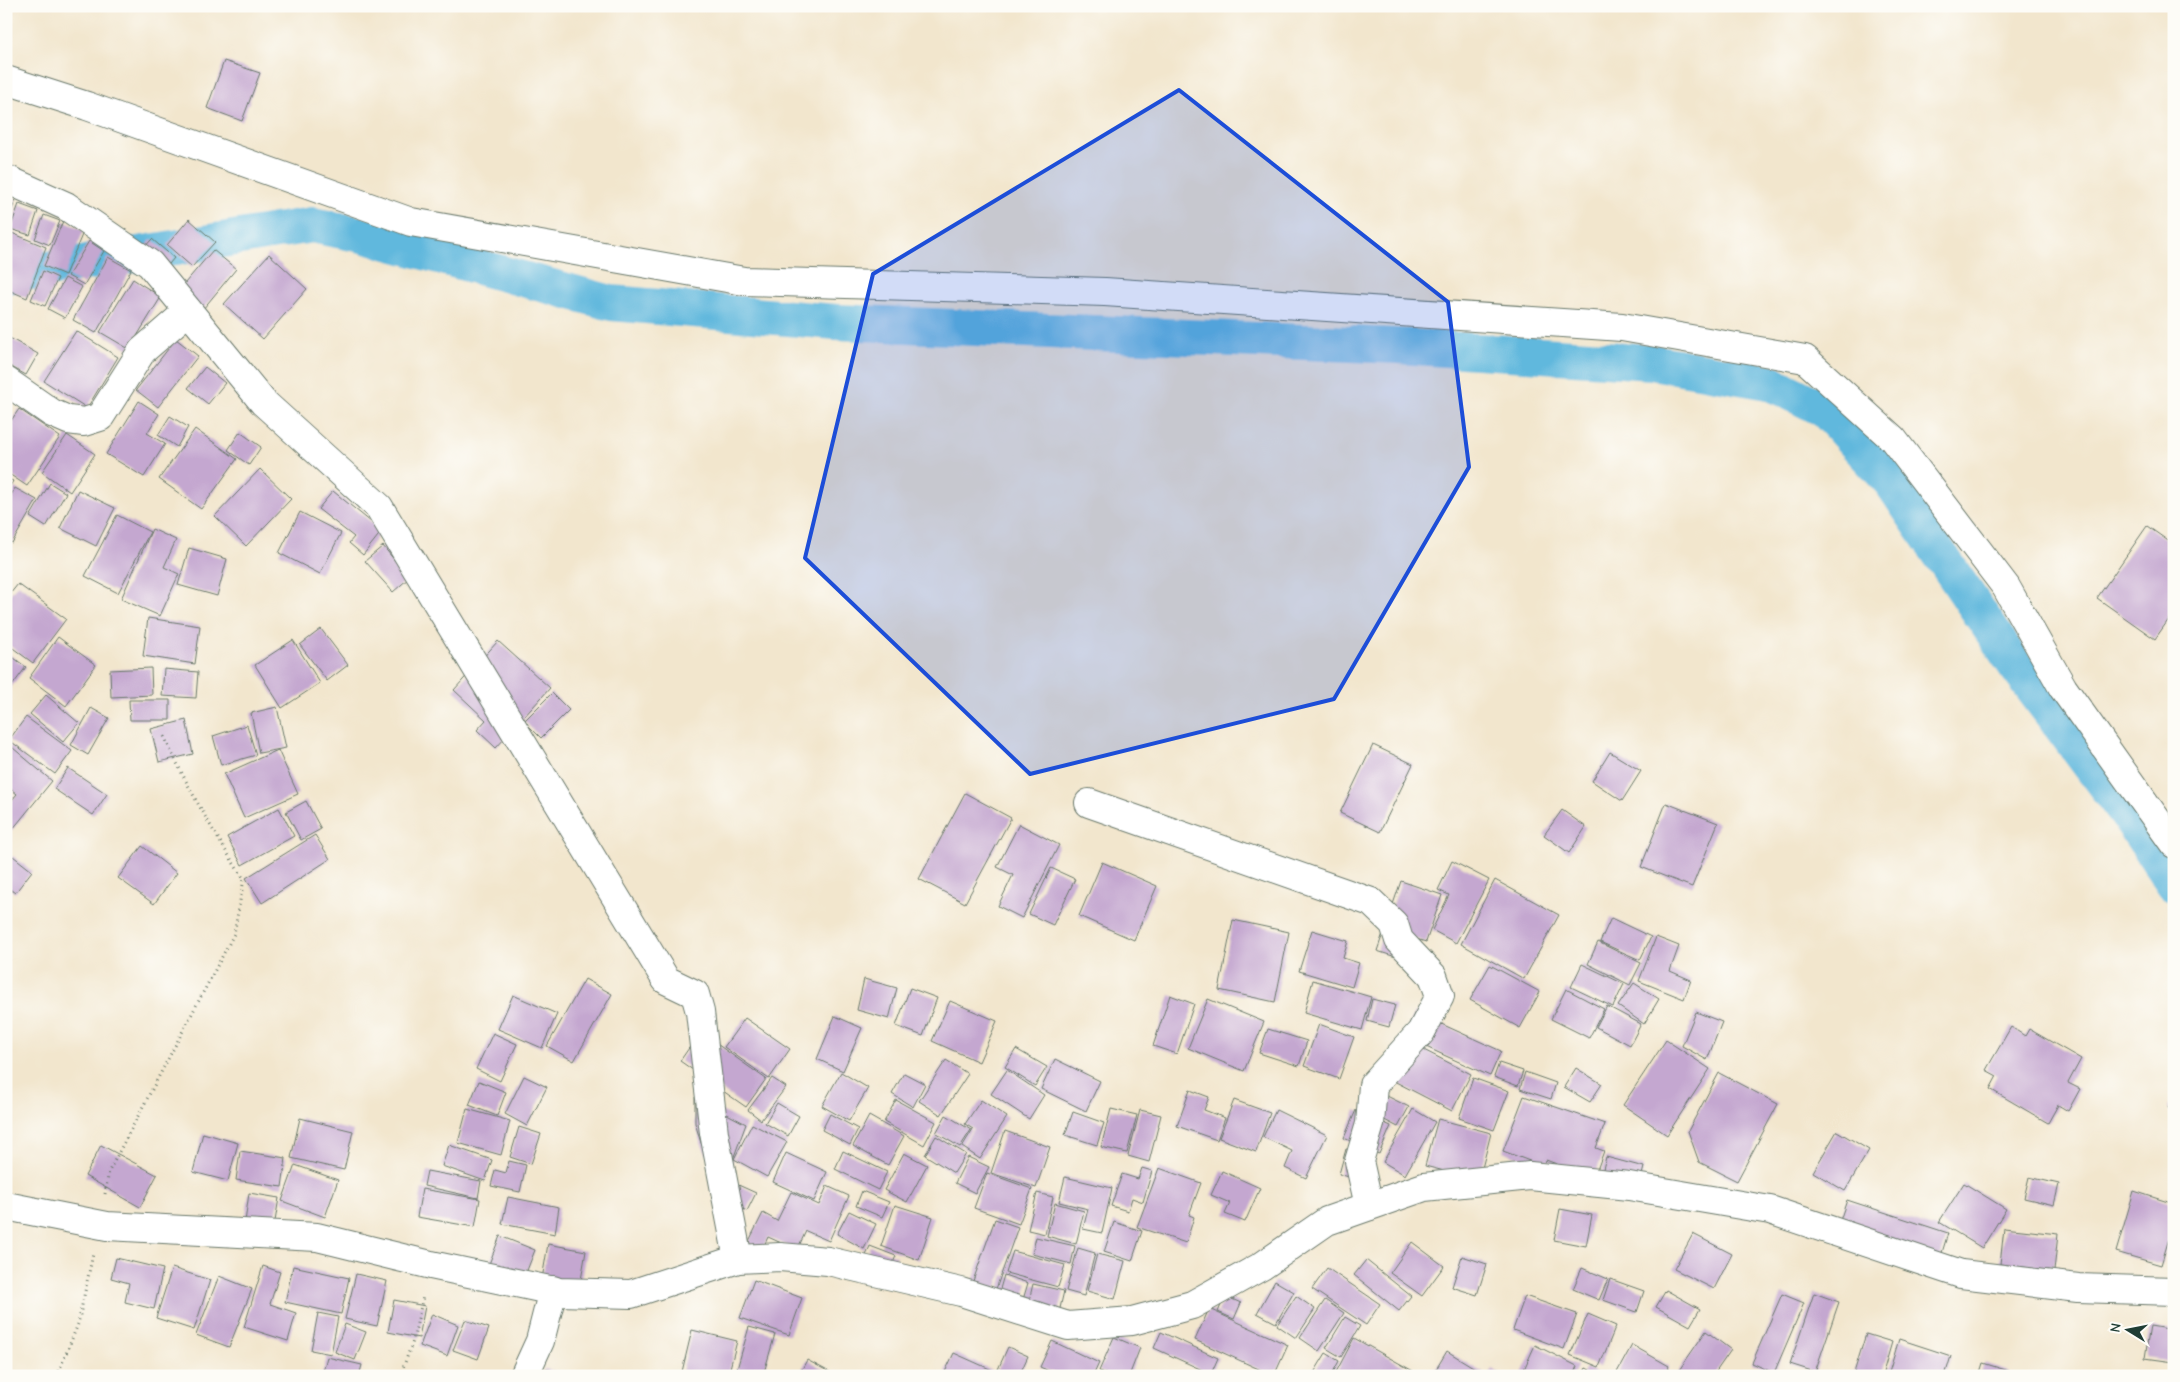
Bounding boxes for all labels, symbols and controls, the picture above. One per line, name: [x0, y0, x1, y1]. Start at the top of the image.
north arrow: [2102, 1304, 2152, 1354]
text: N: [2107, 1322, 2125, 1334]

